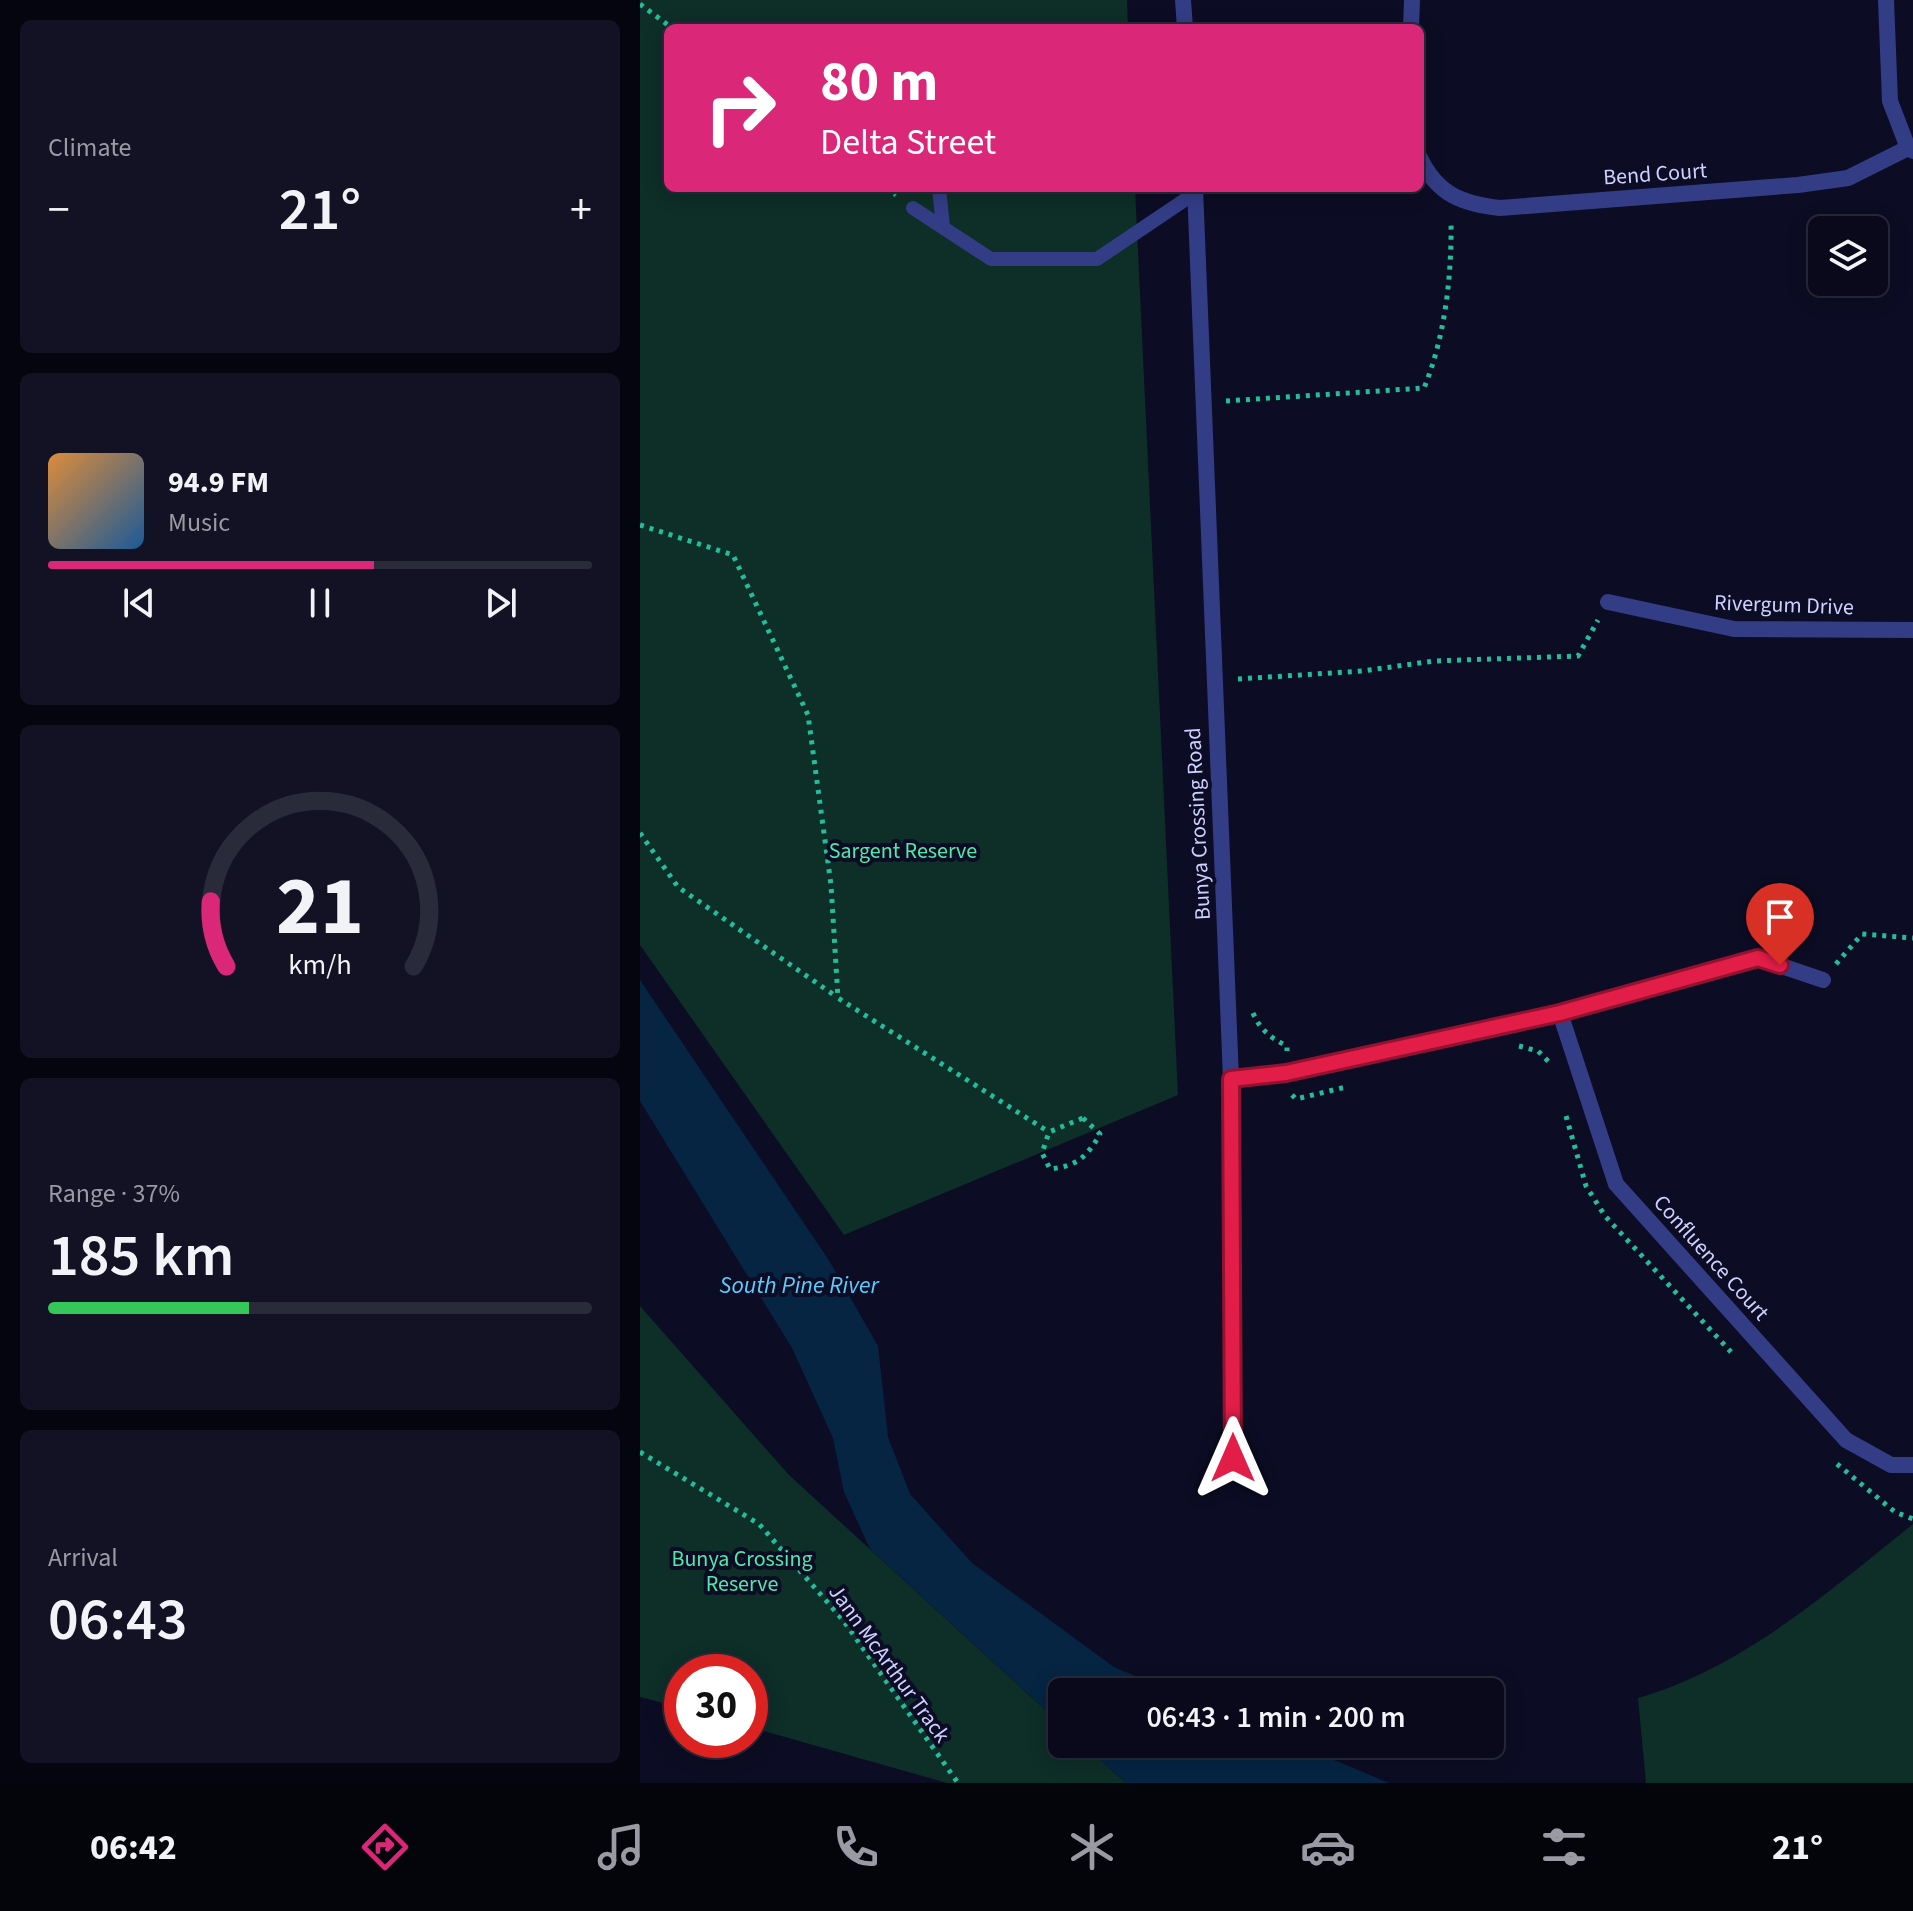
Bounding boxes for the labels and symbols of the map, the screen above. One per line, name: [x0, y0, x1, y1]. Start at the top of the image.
street label: Bend Court: [1602, 154, 1709, 194]
street label: Rivergum Drive: [1714, 587, 1854, 623]
street label: Bunya Crossing Road: [1177, 727, 1219, 921]
park label: Sargent Reserve: [829, 835, 977, 867]
pin: [1746, 883, 1814, 965]
street label: Confluence Court: [1646, 1188, 1777, 1328]
water label: South Pine River: [719, 1268, 880, 1303]
position arrow: [1191, 1416, 1275, 1500]
park label: Bunya Crossing Reserve: [671, 1543, 813, 1600]
street label: Jann McArthur Track: [821, 1578, 958, 1750]
speed limit sign: 30: [664, 1654, 768, 1758]

